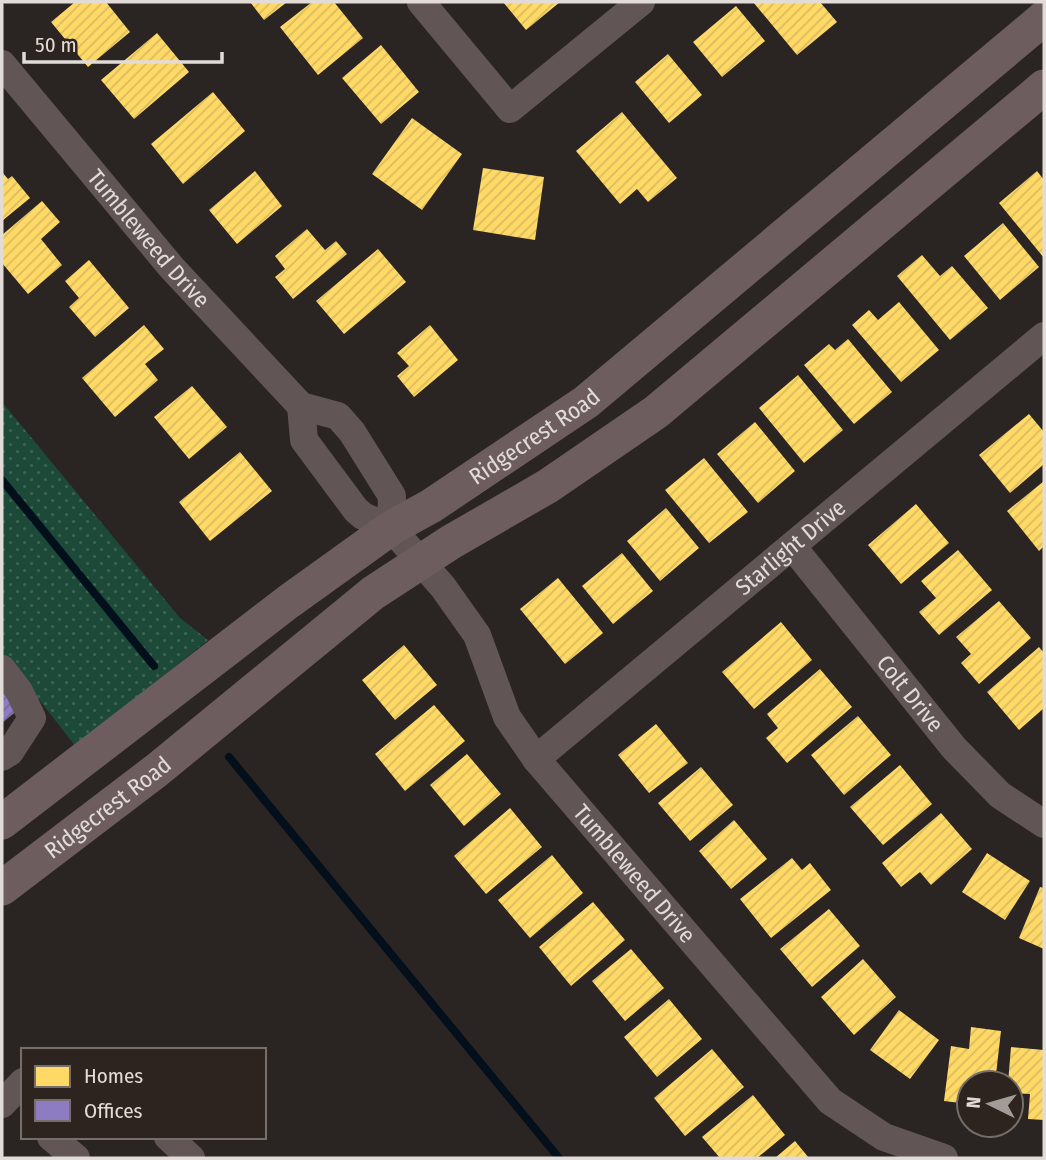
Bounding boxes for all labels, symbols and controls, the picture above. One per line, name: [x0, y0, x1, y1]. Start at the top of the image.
scale bar: [24, 21, 222, 65]
text: 50 m: [35, 32, 77, 58]
street label: Tumbleweed Drive: [82, 164, 216, 313]
street label: Ridgecrest Road: [464, 382, 606, 490]
street label: Starlight Drive: [730, 493, 851, 601]
street label: Colt Drive: [871, 649, 950, 738]
street label: Ridgecrest Road: [39, 750, 177, 864]
street label: Tumbleweed Drive: [567, 799, 702, 948]
legend: [21, 1048, 266, 1139]
text: Homes: [84, 1063, 143, 1089]
north arrow: [955, 1069, 1025, 1139]
text: N: [962, 1096, 986, 1109]
text: Offices: [84, 1098, 143, 1124]

